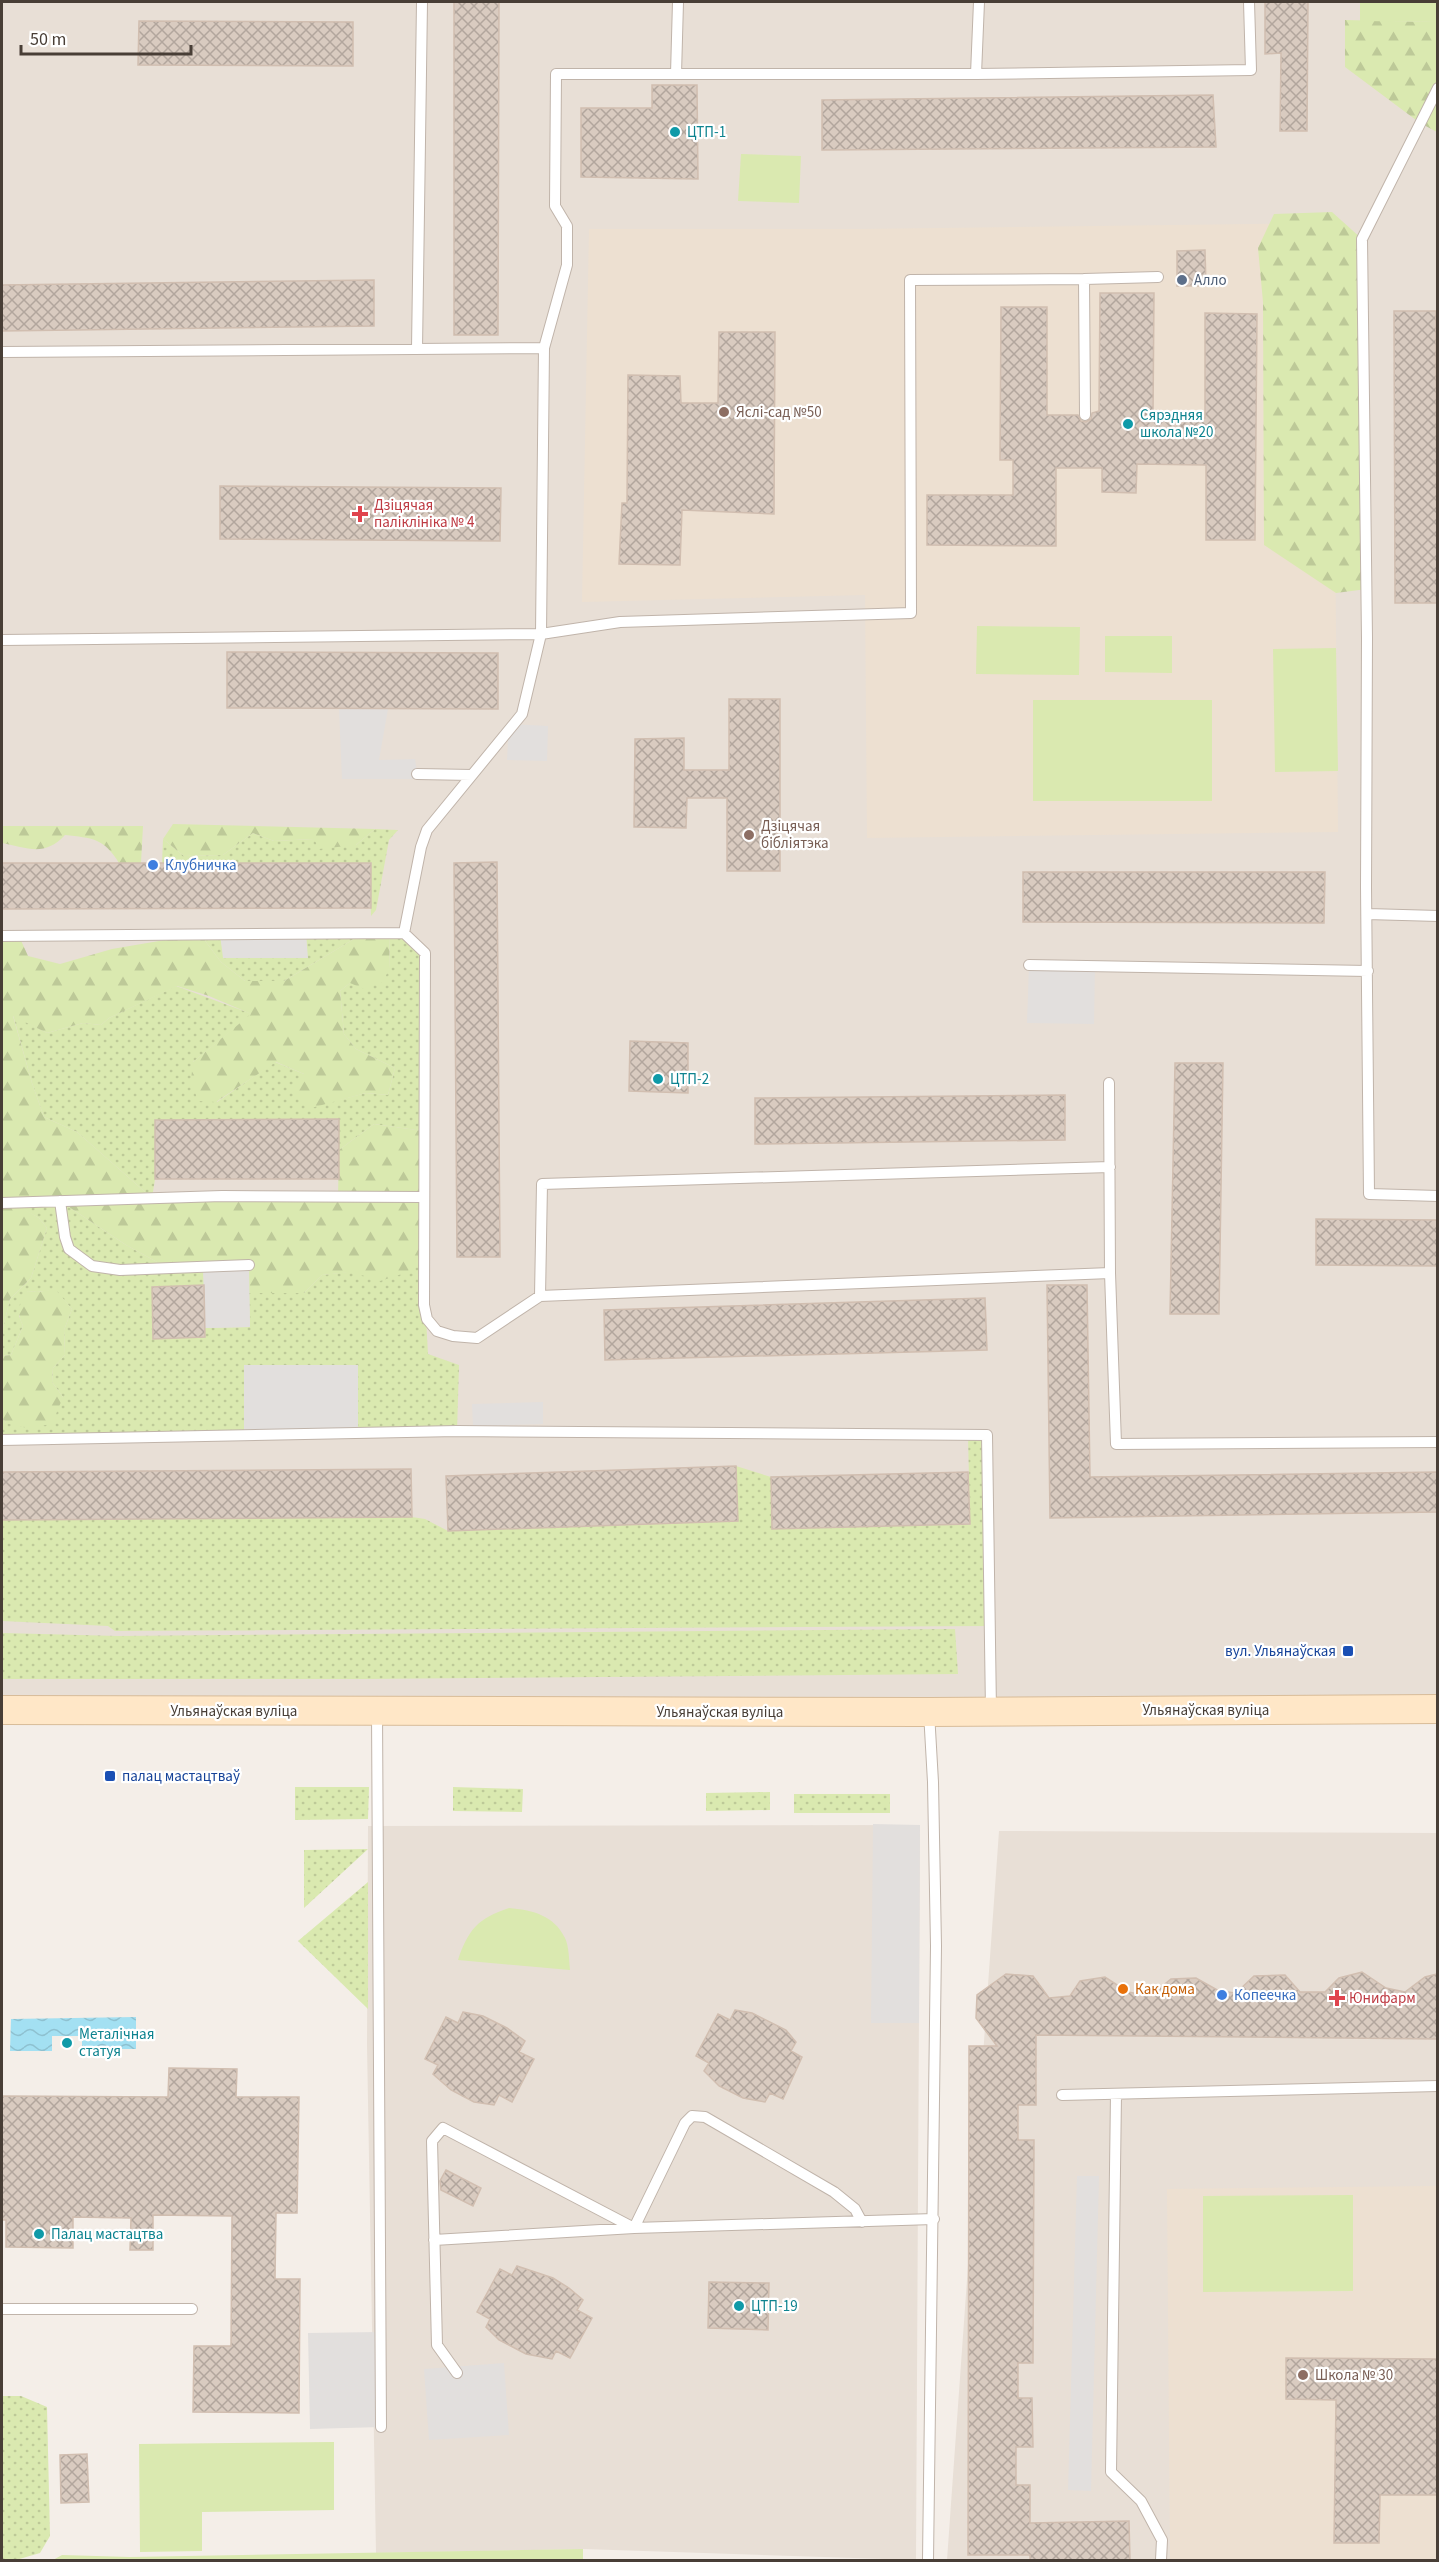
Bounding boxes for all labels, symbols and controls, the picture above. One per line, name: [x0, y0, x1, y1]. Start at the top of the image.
scale bar: [21, 18, 190, 56]
text: 50 m: [30, 27, 66, 52]
place label: ЦТП-1: [687, 122, 726, 143]
marker: ЦТП-1: [668, 125, 682, 139]
place label: Алло: [1194, 270, 1227, 291]
marker: Алло: [1175, 273, 1189, 287]
place label: Яслі-сад №50: [736, 402, 822, 423]
marker: Яслі-сад №50: [717, 405, 731, 419]
place label: Сярэдняя школа №20: [1140, 405, 1213, 443]
marker: Сярэдняя школа №20: [1121, 417, 1135, 431]
place label: Дзіцячая паліклініка № 4: [374, 495, 475, 533]
marker: Дзіцячая паліклініка № 4: [351, 505, 369, 523]
place label: Дзіцячая бібліятэка: [761, 816, 829, 854]
marker: Дзіцячая бібліятэка: [742, 828, 756, 842]
place label: Клубничка: [165, 855, 237, 876]
marker: Клубничка: [146, 858, 160, 872]
place label: ЦТП-2: [670, 1069, 709, 1090]
marker: ЦТП-2: [651, 1072, 665, 1086]
place label: вул. Ульянаўская: [1225, 1641, 1336, 1662]
marker: вул. Ульянаўская: [1341, 1644, 1355, 1658]
street label: Ульянаўская вуліца: [1143, 1700, 1269, 1721]
street label: Ульянаўская вуліца: [171, 1701, 297, 1722]
street label: Ульянаўская вуліца: [657, 1702, 783, 1723]
place label: палац мастацтваў: [122, 1766, 240, 1787]
marker: палац мастацтваў: [103, 1769, 117, 1783]
place label: Как дома: [1135, 1979, 1195, 2000]
marker: Как дома: [1116, 1982, 1130, 1996]
place label: Копеечка: [1234, 1985, 1296, 2006]
marker: Копеечка: [1215, 1988, 1229, 2002]
place label: Юнифарм: [1349, 1988, 1416, 2009]
marker: Юнифарм: [1330, 1991, 1344, 2005]
place label: Металічная статуя: [79, 2024, 154, 2062]
marker: Металічная статуя: [60, 2036, 74, 2050]
place label: Палац мастацтва: [51, 2224, 163, 2245]
marker: Палац мастацтва: [32, 2227, 46, 2241]
place label: ЦТП-19: [751, 2296, 798, 2317]
marker: ЦТП-19: [732, 2299, 746, 2313]
place label: Школа № 30: [1315, 2365, 1393, 2386]
marker: Школа № 30: [1296, 2368, 1310, 2382]

